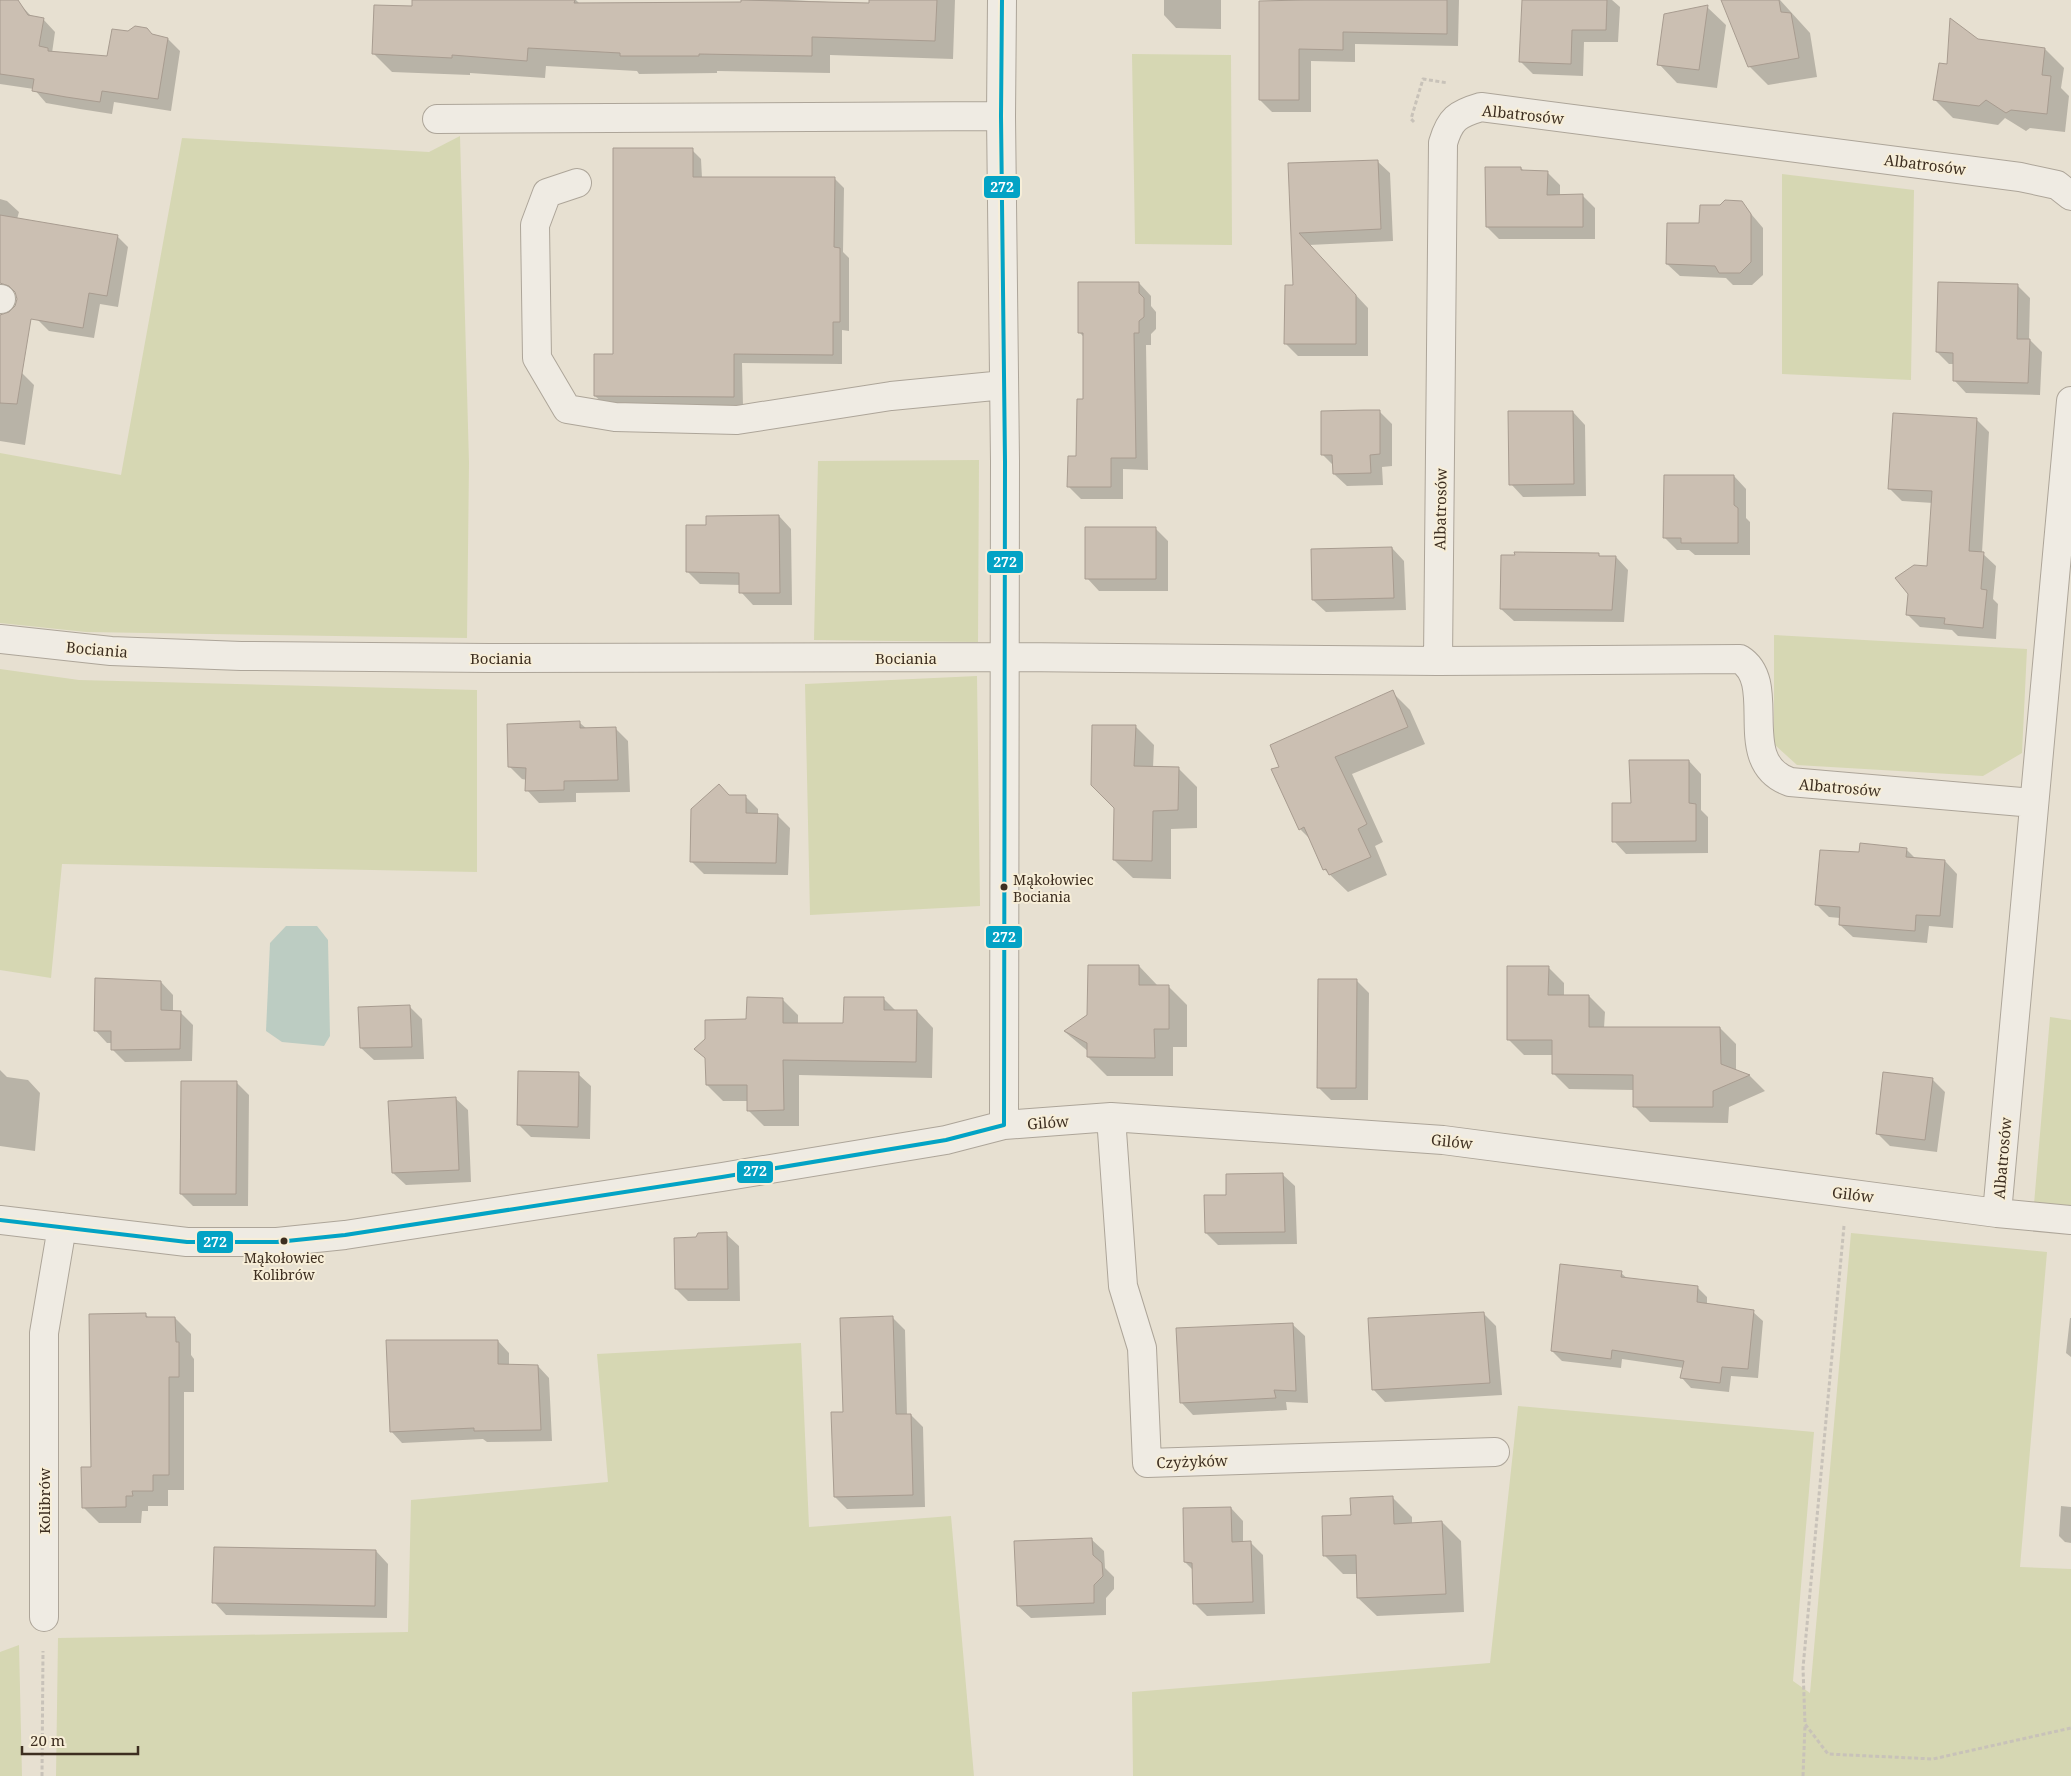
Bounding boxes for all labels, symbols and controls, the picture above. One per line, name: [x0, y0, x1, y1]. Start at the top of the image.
street label: Albatrosów: [1481, 100, 1565, 128]
street label: Albatrosów: [1883, 149, 1967, 179]
line badge: 272: [983, 175, 1021, 199]
text: 272: [990, 177, 1014, 196]
street label: Albatrosów: [1429, 468, 1451, 550]
line badge: 272: [986, 550, 1024, 574]
text: 272: [993, 552, 1017, 571]
street label: Bociania: [65, 636, 129, 662]
street label: Bociania: [470, 648, 532, 668]
street label: Bociania: [875, 648, 937, 668]
street label: Albatrosów: [1798, 773, 1882, 801]
place label: Mąkołowiec Bociania: [1013, 870, 1094, 906]
marker: Mąkołowiec Bociania: [999, 882, 1009, 892]
line badge: 272: [985, 925, 1023, 949]
text: 272: [992, 927, 1016, 946]
street label: Gilów: [1026, 1111, 1070, 1133]
street label: Albatrosów: [1988, 1116, 2016, 1200]
street label: Gilów: [1430, 1129, 1474, 1153]
line badge: 272: [736, 1160, 774, 1184]
text: 272: [743, 1161, 767, 1180]
street label: Gilów: [1831, 1182, 1875, 1206]
line badge: 272: [196, 1230, 234, 1254]
text: 272: [203, 1232, 227, 1251]
marker: Mąkołowiec Kolibrów: [279, 1236, 289, 1246]
place label: Mąkołowiec Kolibrów: [244, 1248, 324, 1284]
street label: Czyżyków: [1156, 1450, 1228, 1472]
street label: Kolibrów: [34, 1468, 54, 1534]
scale bar: [22, 1724, 139, 1756]
text: 20 m: [30, 1730, 65, 1750]

